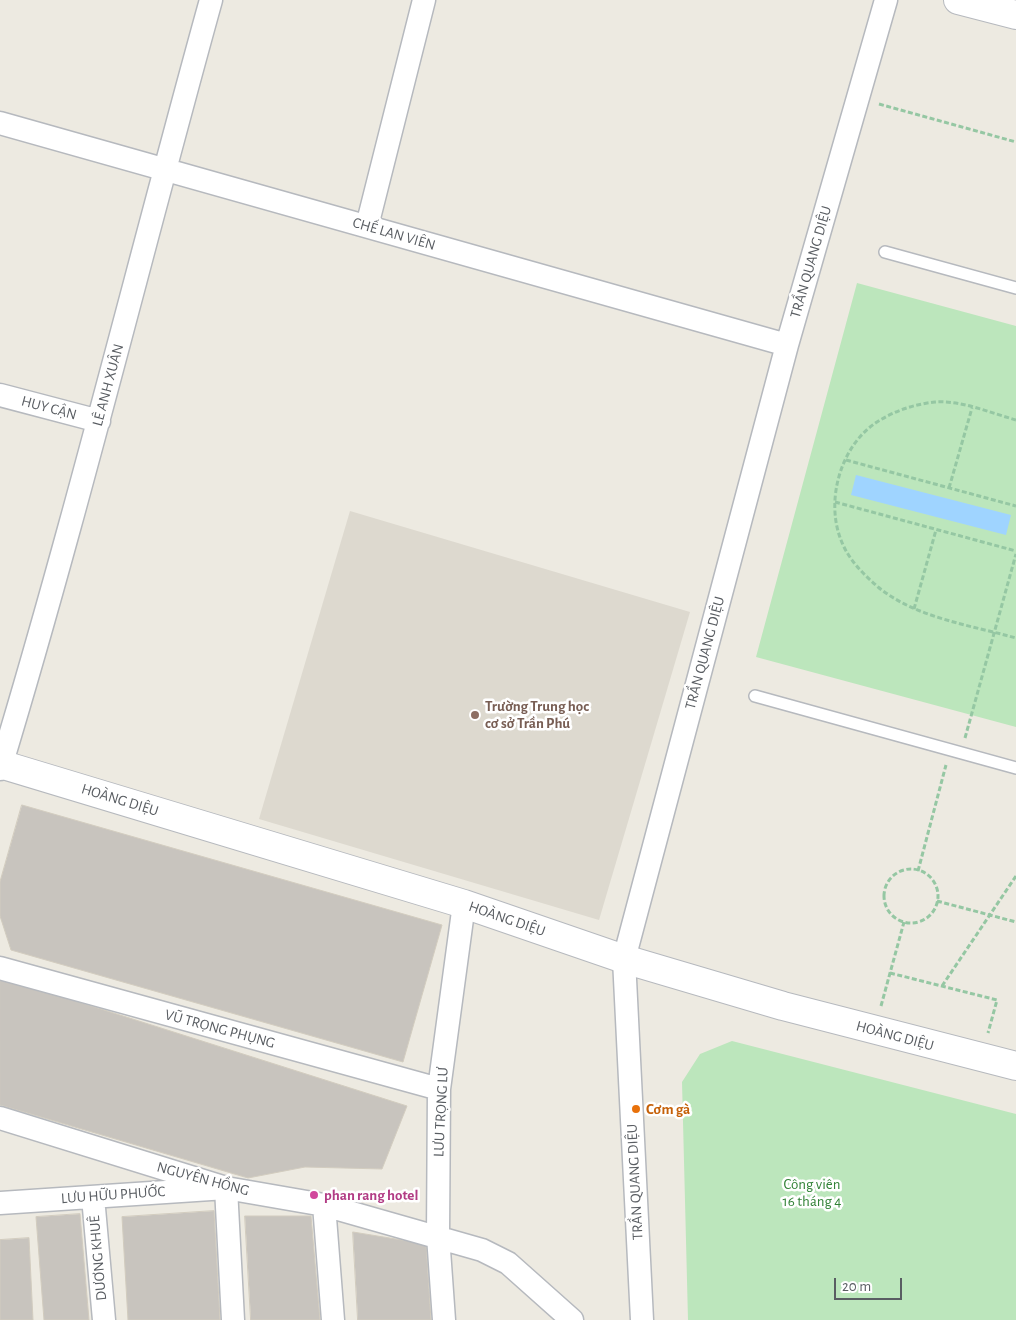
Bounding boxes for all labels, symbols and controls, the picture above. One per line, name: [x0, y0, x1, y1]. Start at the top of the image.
street label: TRẦN QUANG DIỆU: [786, 204, 836, 320]
street label: CHẾ LAN VIÊN: [350, 214, 438, 254]
street label: LÊ ANH XUÂN: [88, 342, 128, 428]
street label: HUY CẬN: [19, 392, 79, 424]
street label: TRẦN QUANG DIỆU: [681, 595, 729, 711]
place label: Trường Trung học cơ sở Trần Phú: [485, 697, 589, 732]
marker: Trường Trung học cơ sở Trần Phú: [469, 709, 481, 721]
street label: HOÀNG DIỆU: [79, 780, 161, 820]
street label: HOÀNG DIỆU: [466, 898, 548, 940]
street label: VŨ TRỌNG PHỤNG: [163, 1006, 277, 1052]
street label: HOÀNG DIỆU: [854, 1017, 936, 1055]
street label: LƯU TRỌNG LƯ: [430, 1067, 452, 1157]
place label: Cơm gà: [646, 1100, 690, 1118]
marker: Cơm gà: [630, 1103, 642, 1115]
street label: TRẦN QUANG DIỆU: [623, 1123, 647, 1241]
street label: NGUYÊN HỒNG: [155, 1158, 251, 1200]
park label: Công viên 16 tháng 4: [783, 1175, 841, 1210]
street label: LƯU HỮU PHƯỚC: [60, 1182, 166, 1208]
place label: phan rang hotel: [324, 1186, 418, 1204]
marker: phan rang hotel: [308, 1189, 320, 1201]
street label: DƯƠNG KHUÊ: [85, 1215, 111, 1301]
scale bar: [836, 1268, 904, 1300]
text: 20 m: [842, 1279, 871, 1294]

